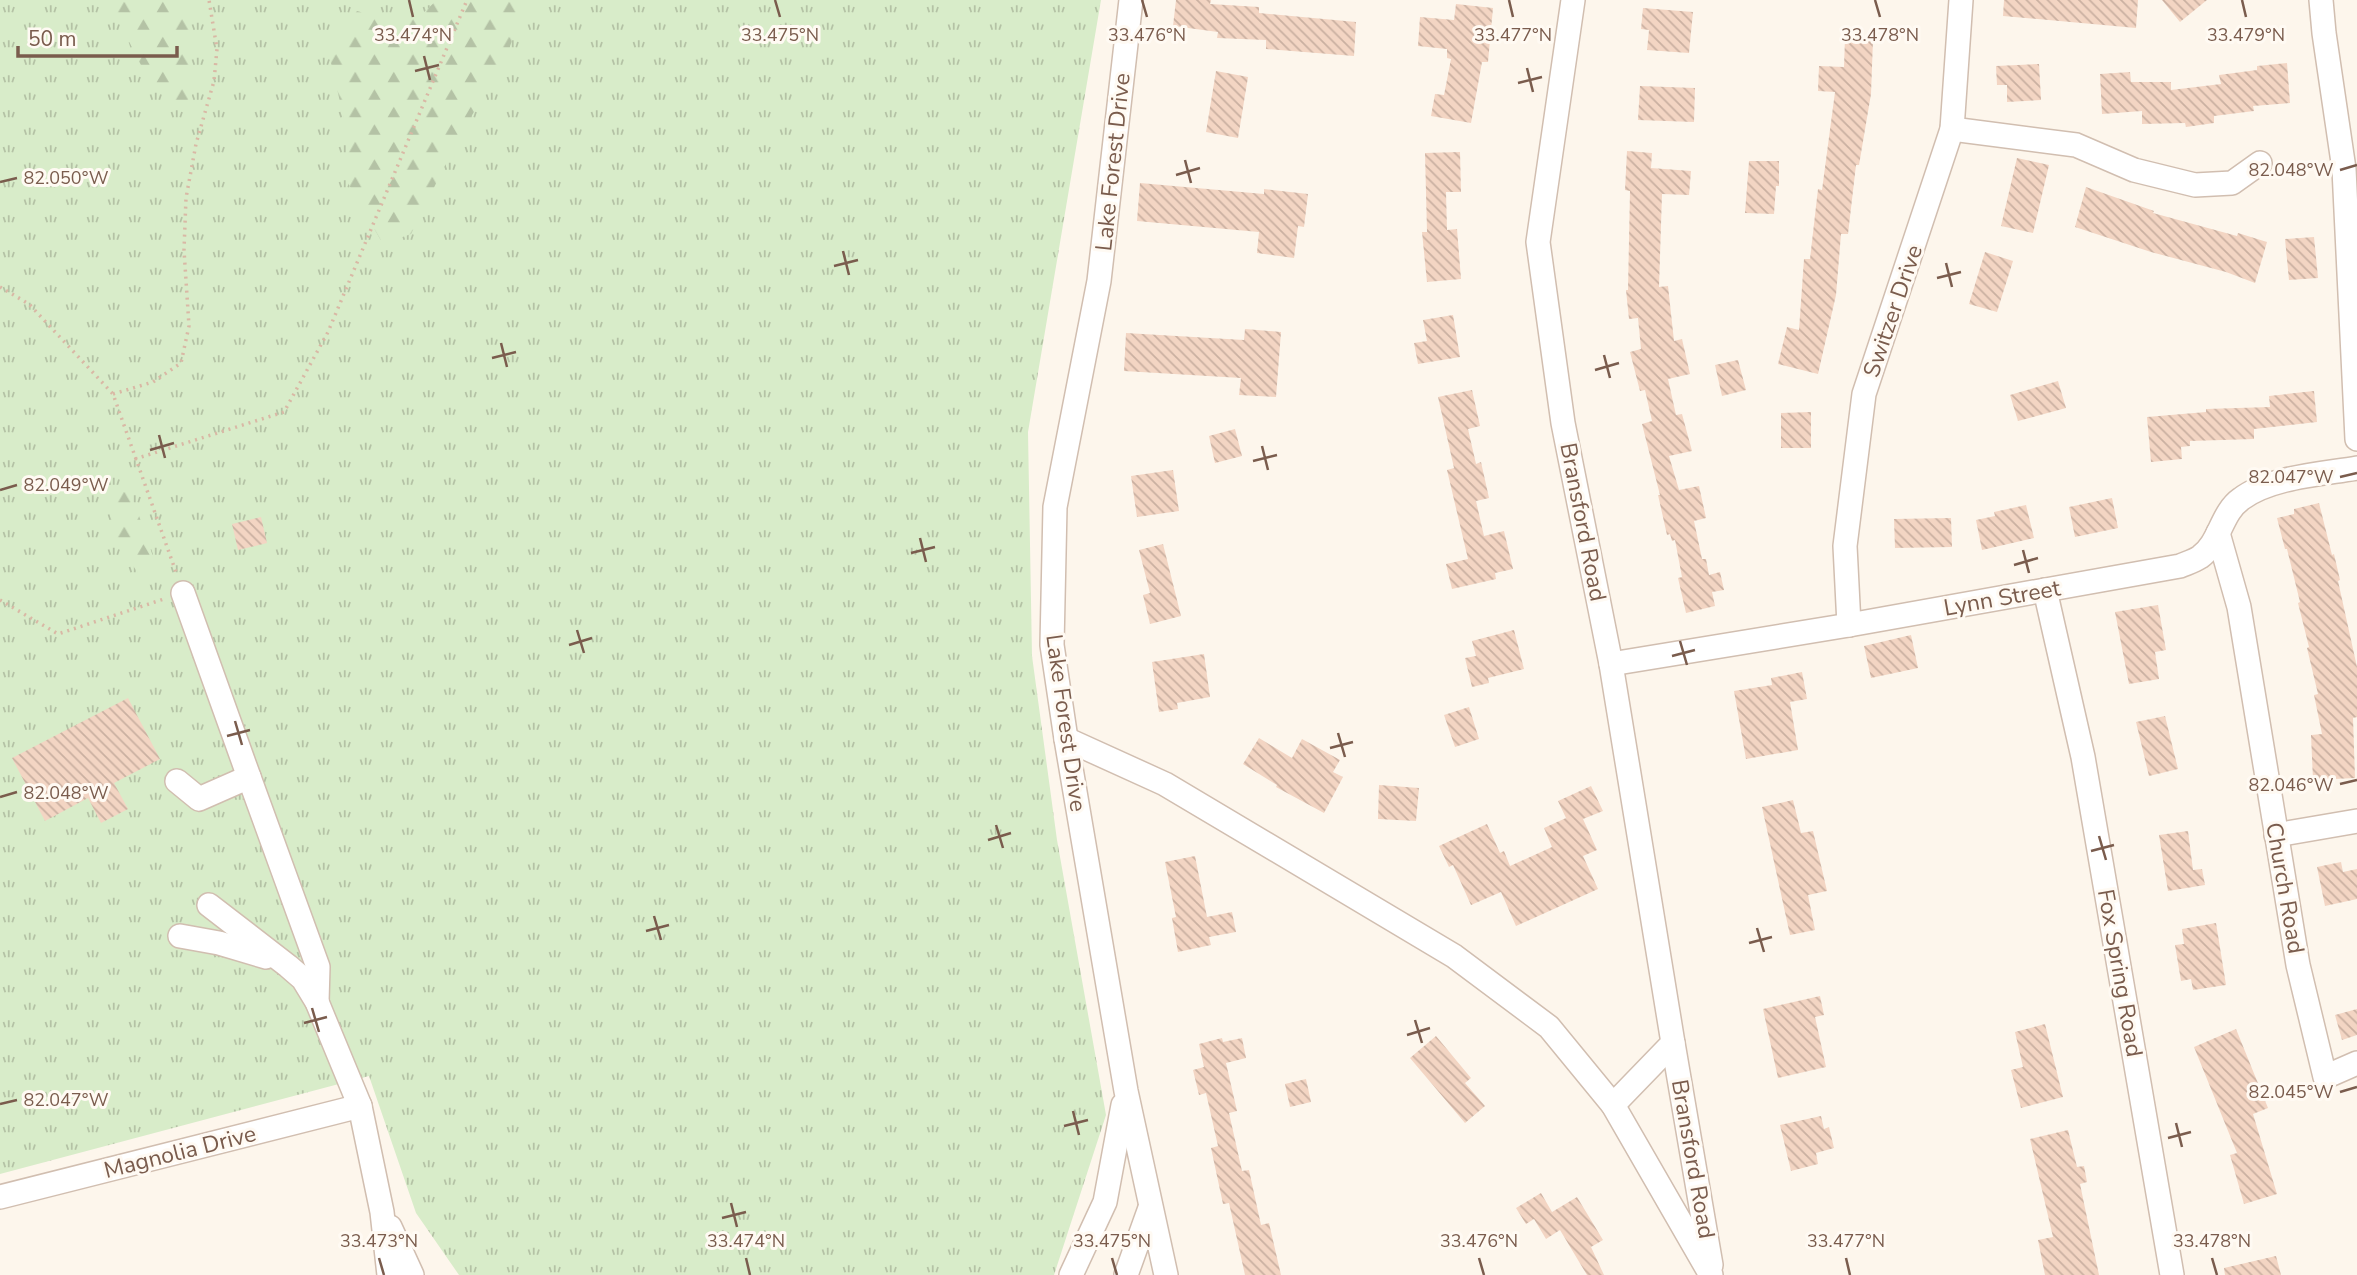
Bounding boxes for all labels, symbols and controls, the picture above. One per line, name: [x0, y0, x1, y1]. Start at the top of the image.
scale bar: [18, 14, 177, 58]
text: 33.474°N: [374, 23, 452, 47]
text: 33.475°N: [741, 23, 819, 47]
text: 33.476°N: [1108, 23, 1186, 47]
text: 33.477°N: [1474, 23, 1552, 47]
text: 33.478°N: [1841, 23, 1919, 47]
text: 33.479°N: [2207, 23, 2285, 47]
text: 50 m: [28, 25, 77, 53]
street label: Lake Forest Drive: [1088, 71, 1138, 253]
text: 82.048°W: [2249, 158, 2334, 182]
text: 82.050°W: [24, 166, 109, 190]
street label: Switzer Drive: [1856, 241, 1930, 381]
street label: Bransford Road: [1552, 440, 1614, 604]
text: 82.047°W: [2249, 465, 2334, 489]
text: 82.049°W: [24, 473, 109, 497]
street label: Lynn Street: [1941, 572, 2064, 624]
street label: Lake Forest Drive: [1038, 632, 1094, 814]
text: 82.046°W: [2249, 773, 2334, 797]
text: 82.048°W: [24, 781, 109, 805]
street label: Church Road: [2258, 820, 2312, 956]
street label: Fox Spring Road: [2090, 887, 2150, 1059]
street label: Bransford Road: [1664, 1077, 1722, 1241]
text: 82.045°W: [2249, 1080, 2334, 1104]
text: 82.047°W: [24, 1088, 109, 1112]
street label: Magnolia Drive: [101, 1118, 259, 1186]
text: 33.473°N: [340, 1229, 418, 1253]
text: 33.474°N: [707, 1229, 785, 1253]
text: 33.475°N: [1073, 1229, 1151, 1253]
text: 33.476°N: [1440, 1229, 1518, 1253]
text: 33.477°N: [1807, 1229, 1885, 1253]
text: 33.478°N: [2173, 1229, 2251, 1253]

